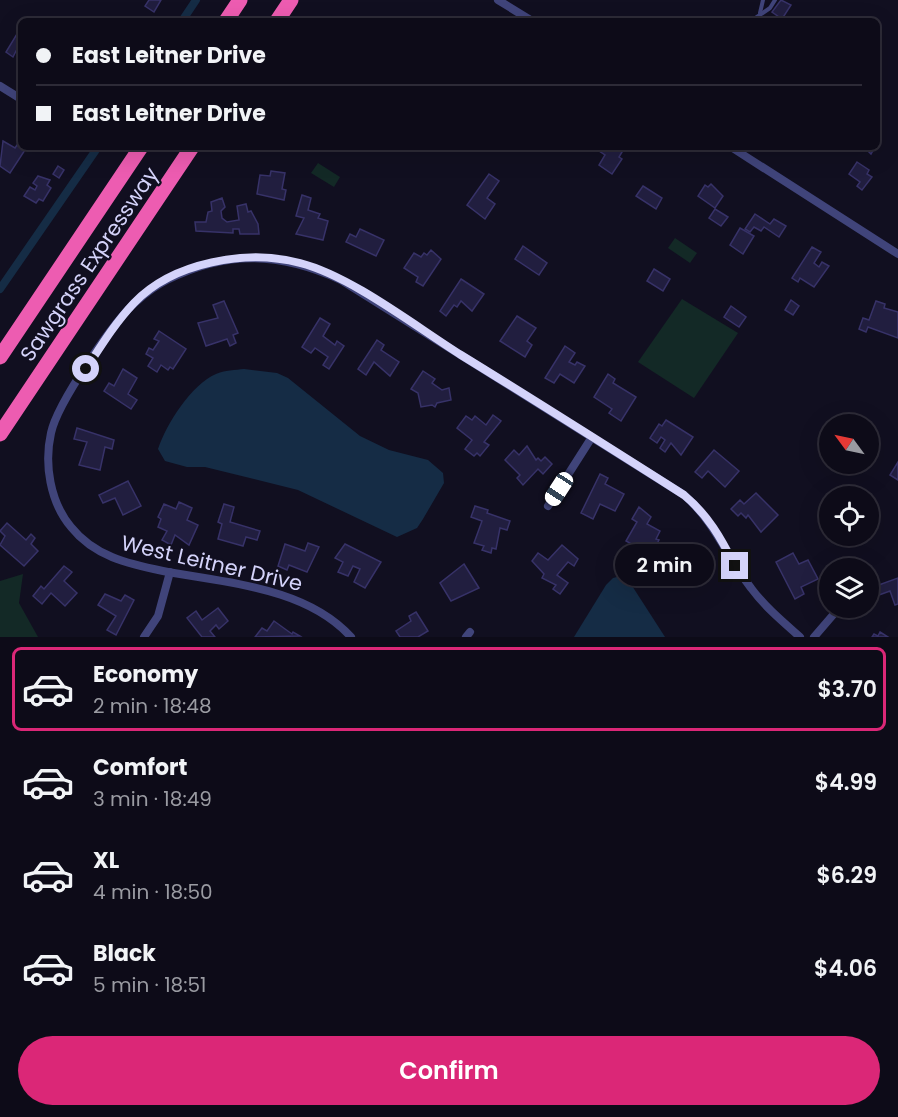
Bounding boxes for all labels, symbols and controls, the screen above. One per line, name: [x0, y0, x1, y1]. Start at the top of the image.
text: East Leitner Drive: [72, 40, 266, 71]
text: East Leitner Drive: [72, 98, 266, 129]
street label: Sawgrass Expressway: [13, 161, 165, 367]
route start: [72, 355, 99, 382]
north arrow: [819, 414, 879, 474]
map controls: [819, 414, 879, 618]
car: [542, 469, 576, 509]
button: locate: [819, 486, 879, 546]
street label: West Leitner Drive: [119, 528, 305, 598]
callout: 2 min: [615, 545, 714, 587]
text: 2 min: [637, 551, 692, 579]
route end: [721, 552, 748, 579]
button: layers: [819, 558, 879, 618]
text: Economy: [93, 659, 198, 690]
icon: car: [21, 662, 75, 716]
text: $3.70: [817, 674, 877, 705]
text: 2 min · 18:48: [93, 692, 212, 720]
text: Comfort: [93, 752, 187, 783]
icon: car: [21, 755, 75, 809]
text: $4.99: [815, 767, 877, 798]
text: 3 min · 18:49: [93, 785, 212, 813]
text: XL: [93, 845, 119, 876]
icon: car: [21, 848, 75, 902]
text: $6.29: [816, 860, 877, 891]
text: 4 min · 18:50: [93, 878, 213, 906]
text: Black: [93, 938, 156, 969]
icon: car: [21, 941, 75, 995]
text: $4.06: [814, 953, 877, 984]
text: 5 min · 18:51: [93, 971, 206, 999]
button: Confirm: [18, 1036, 880, 1105]

